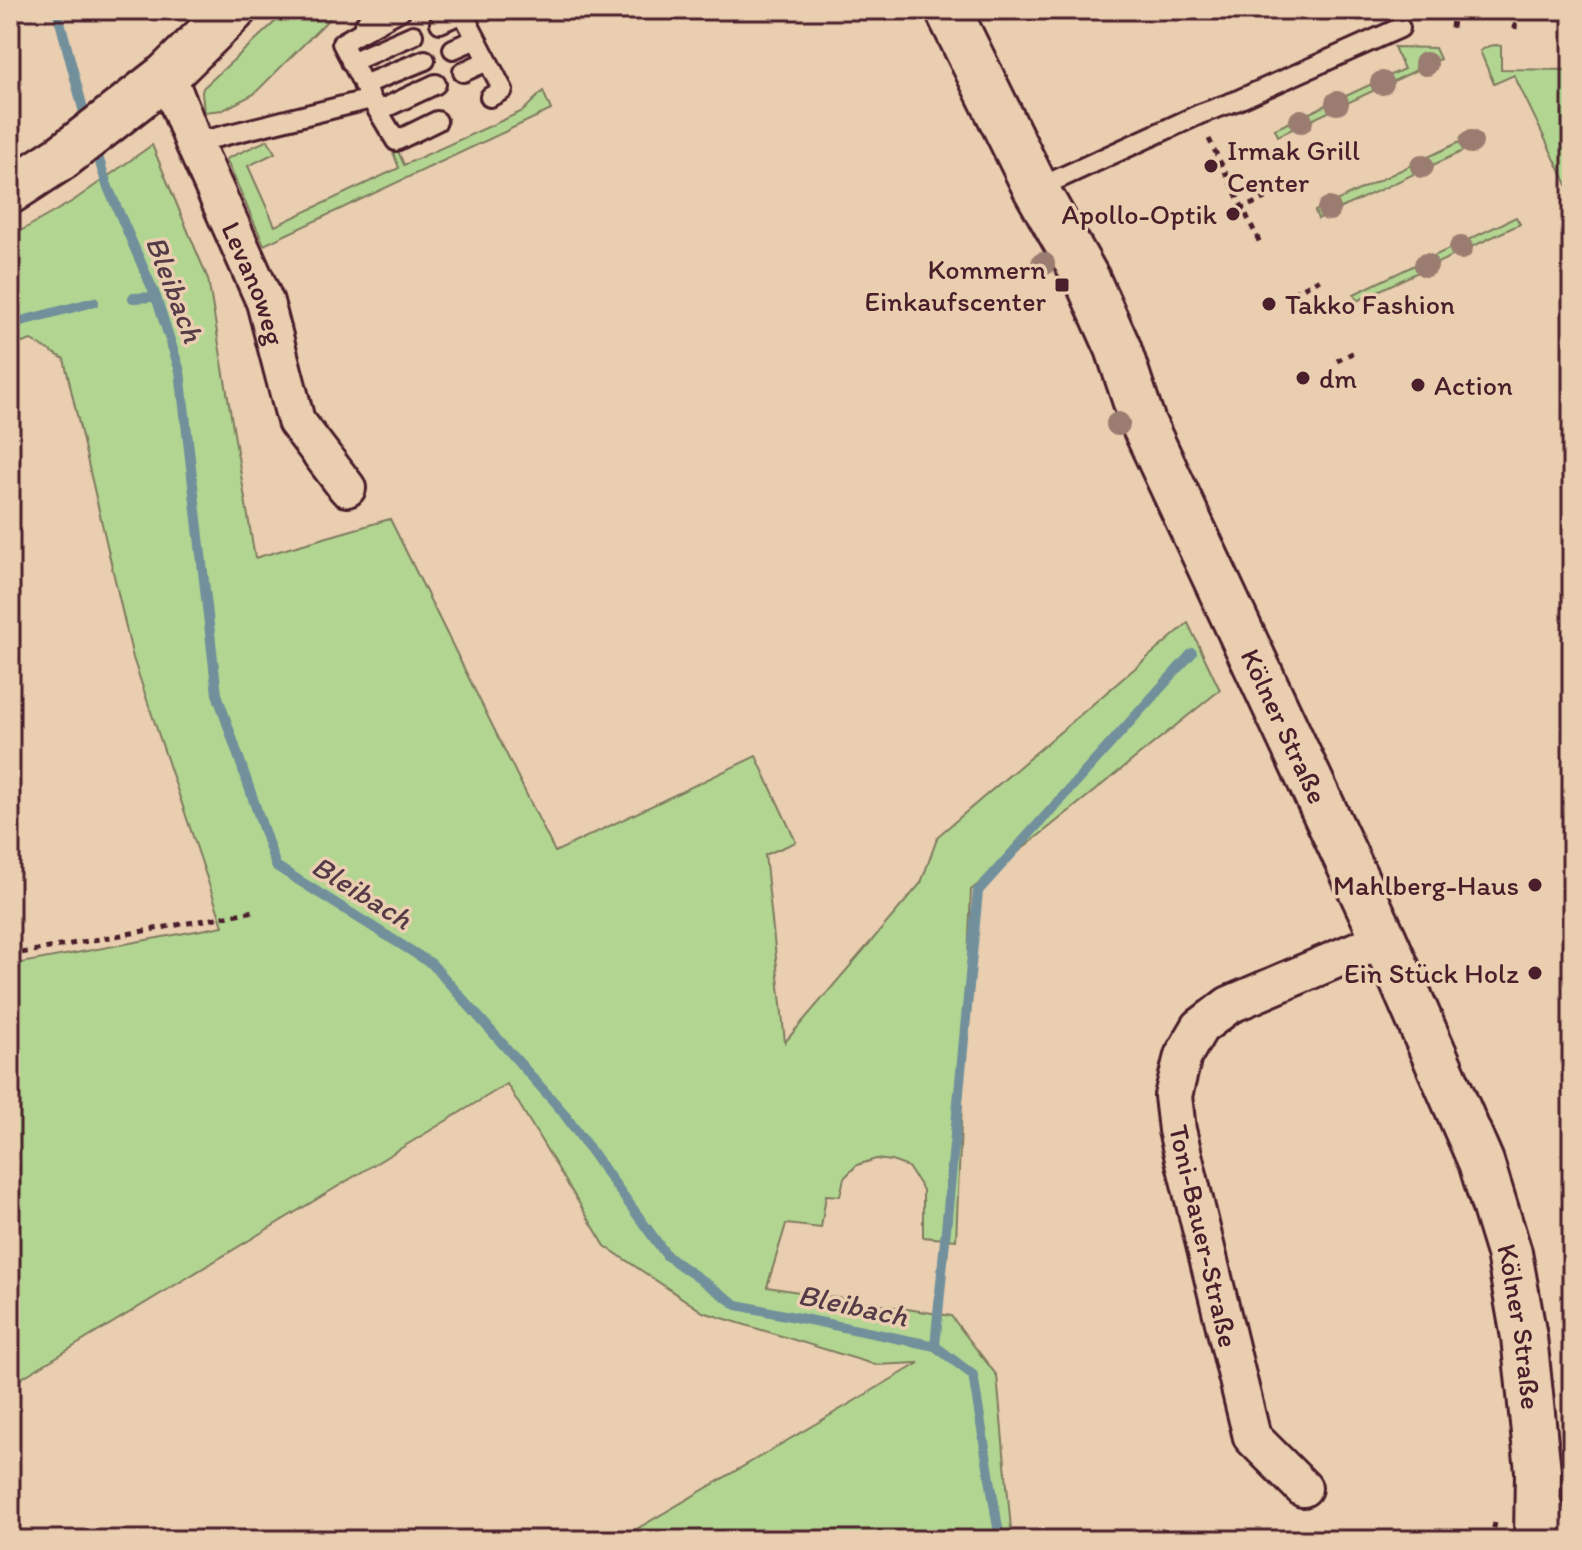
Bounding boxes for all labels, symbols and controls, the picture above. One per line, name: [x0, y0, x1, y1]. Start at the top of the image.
place label: Irmak Grill Center: [1227, 133, 1360, 199]
marker: Irmak Grill Center: [1202, 157, 1220, 175]
place label: Apollo-Optik: [1061, 197, 1218, 231]
marker: Apollo-Optik: [1224, 205, 1242, 223]
street label: Levanoweg: [214, 216, 293, 349]
water label: Bleibach: [138, 230, 213, 348]
place label: Kommern Einkaufscenter: [865, 252, 1046, 318]
marker: Kommern Einkaufscenter: [1053, 276, 1071, 294]
place label: Takko Fashion: [1285, 287, 1455, 321]
marker: Takko Fashion: [1260, 295, 1278, 313]
place label: dm: [1319, 361, 1357, 395]
place label: Action: [1434, 368, 1513, 402]
marker: dm: [1294, 369, 1312, 387]
marker: Action: [1409, 376, 1427, 394]
street label: Kölner Straße: [1234, 643, 1335, 809]
water label: Bleibach: [305, 847, 420, 938]
place label: Mahlberg-Haus: [1333, 868, 1519, 902]
marker: Mahlberg-Haus: [1526, 876, 1544, 894]
place label: Ein Stück Holz: [1344, 956, 1519, 990]
marker: Ein Stück Holz: [1526, 964, 1544, 982]
street label: Toni-Bauer-Straße: [1162, 1121, 1246, 1351]
street label: Kölner Straße: [1490, 1239, 1548, 1411]
water label: Bleibach: [795, 1275, 912, 1335]

